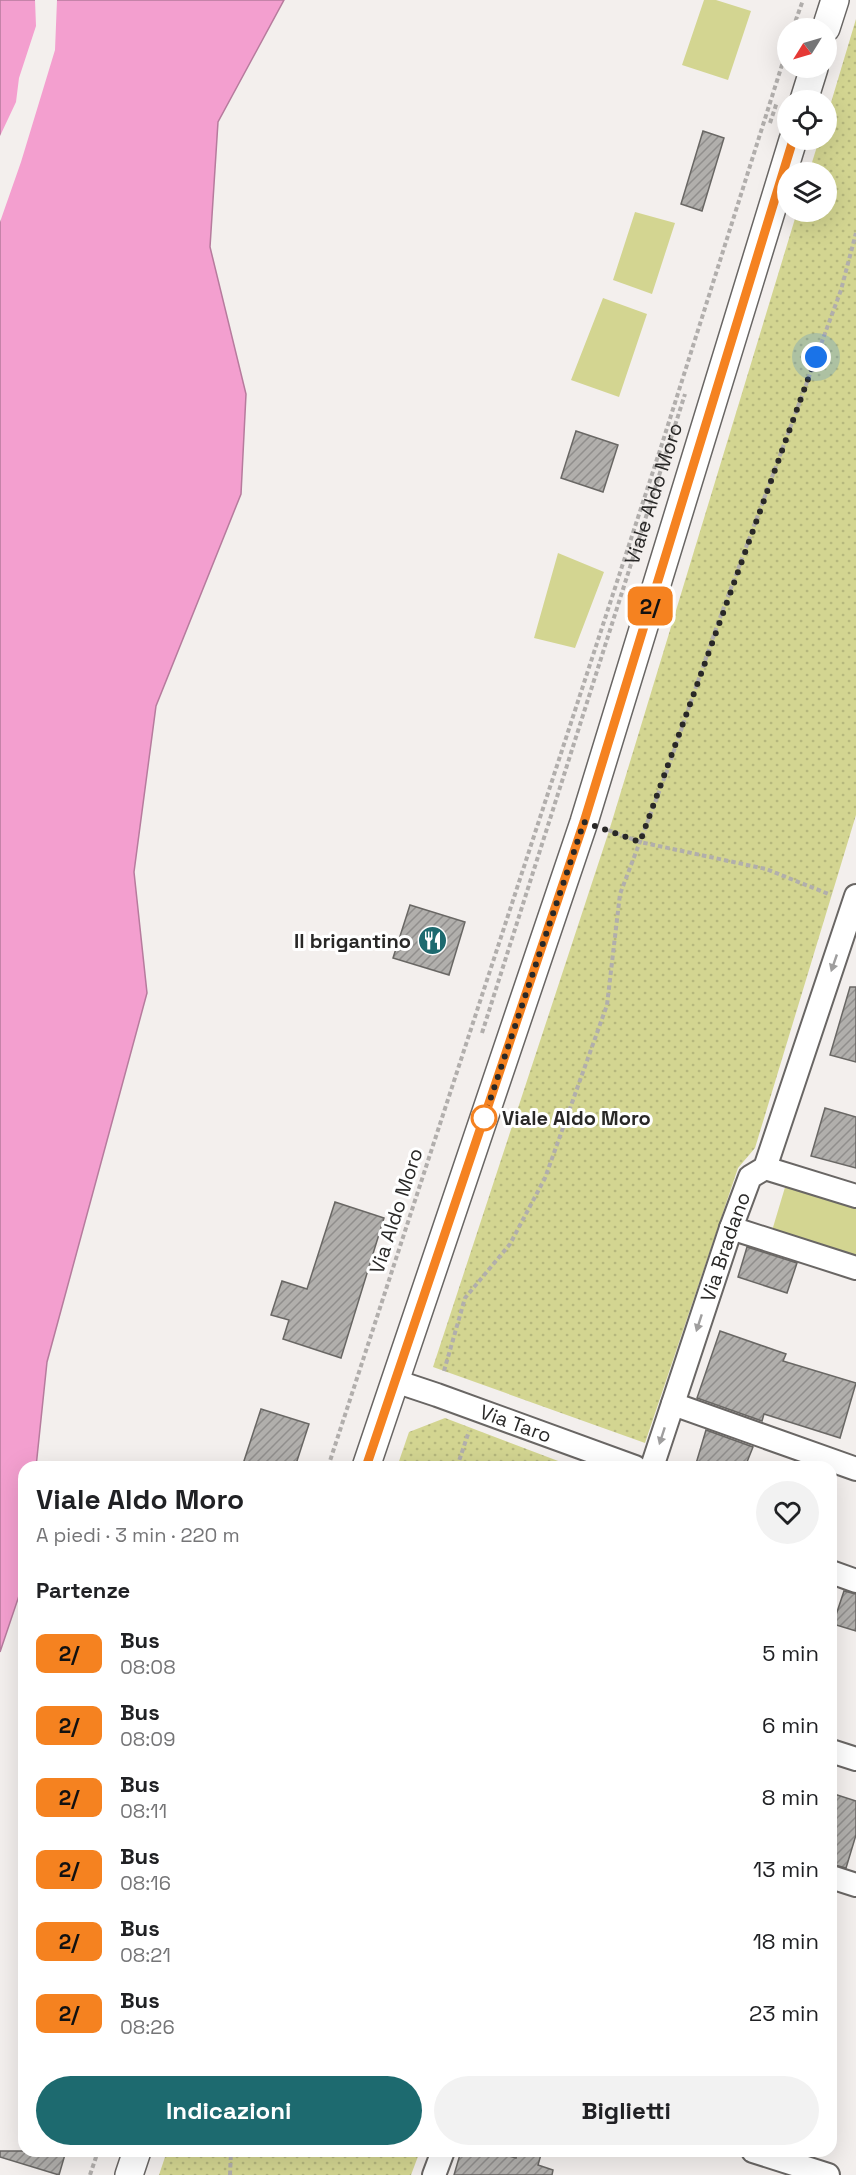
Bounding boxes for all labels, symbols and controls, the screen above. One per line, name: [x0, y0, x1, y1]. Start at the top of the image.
north arrow: [777, 18, 837, 78]
map controls: [777, 18, 837, 222]
button: locate: [777, 90, 837, 150]
button: layers: [777, 162, 837, 222]
your location: [801, 342, 831, 372]
street label: Viale Aldo Moro: [619, 419, 688, 568]
line badge: 2/: [623, 586, 677, 626]
text: 2/: [640, 593, 660, 620]
restaurant icon: Il brigantino: [416, 925, 448, 957]
place label: Il brigantino: [294, 928, 411, 954]
one-way arrow: [828, 954, 838, 972]
marker: Viale Aldo Moro: [471, 1105, 497, 1131]
place label: Viale Aldo Moro: [502, 1105, 651, 1131]
street label: Via Aldo Moro: [363, 1145, 429, 1277]
street label: Via Bradano: [694, 1188, 756, 1305]
one-way arrow: [694, 1314, 704, 1332]
street label: Via Taro: [476, 1399, 555, 1449]
one-way arrow: [657, 1427, 667, 1445]
text: Viale Aldo Moro: [36, 1481, 244, 1517]
button: heart: [756, 1481, 819, 1544]
text: A piedi · 3 min · 220 m: [36, 1522, 240, 1548]
text: Partenze: [36, 1576, 130, 1604]
text: Bus: [120, 1626, 160, 1654]
text: 5 min: [762, 1639, 819, 1667]
text: 2/: [59, 1640, 79, 1667]
text: 08:08: [120, 1654, 176, 1680]
text: Bus: [120, 1698, 160, 1726]
text: 6 min: [762, 1711, 819, 1739]
text: 2/: [59, 1712, 79, 1739]
text: 08:09: [120, 1726, 175, 1752]
text: Bus: [120, 1770, 160, 1798]
text: 8 min: [762, 1783, 819, 1811]
text: 2/: [59, 1784, 79, 1811]
text: 08:11: [120, 1798, 167, 1824]
text: Bus: [120, 1842, 160, 1870]
text: 13 min: [753, 1855, 819, 1883]
text: 2/: [59, 1856, 79, 1883]
text: 08:16: [120, 1870, 171, 1896]
text: Bus: [120, 1914, 160, 1942]
text: 18 min: [753, 1927, 819, 1955]
text: 2/: [59, 1928, 79, 1955]
text: 08:21: [120, 1942, 171, 1968]
text: Bus: [120, 1986, 160, 2014]
text: 23 min: [749, 1999, 819, 2027]
text: 2/: [59, 2000, 79, 2027]
text: 08:26: [120, 2014, 175, 2040]
button: Indicazioni: [36, 2076, 422, 2145]
button: Biglietti: [434, 2076, 819, 2145]

